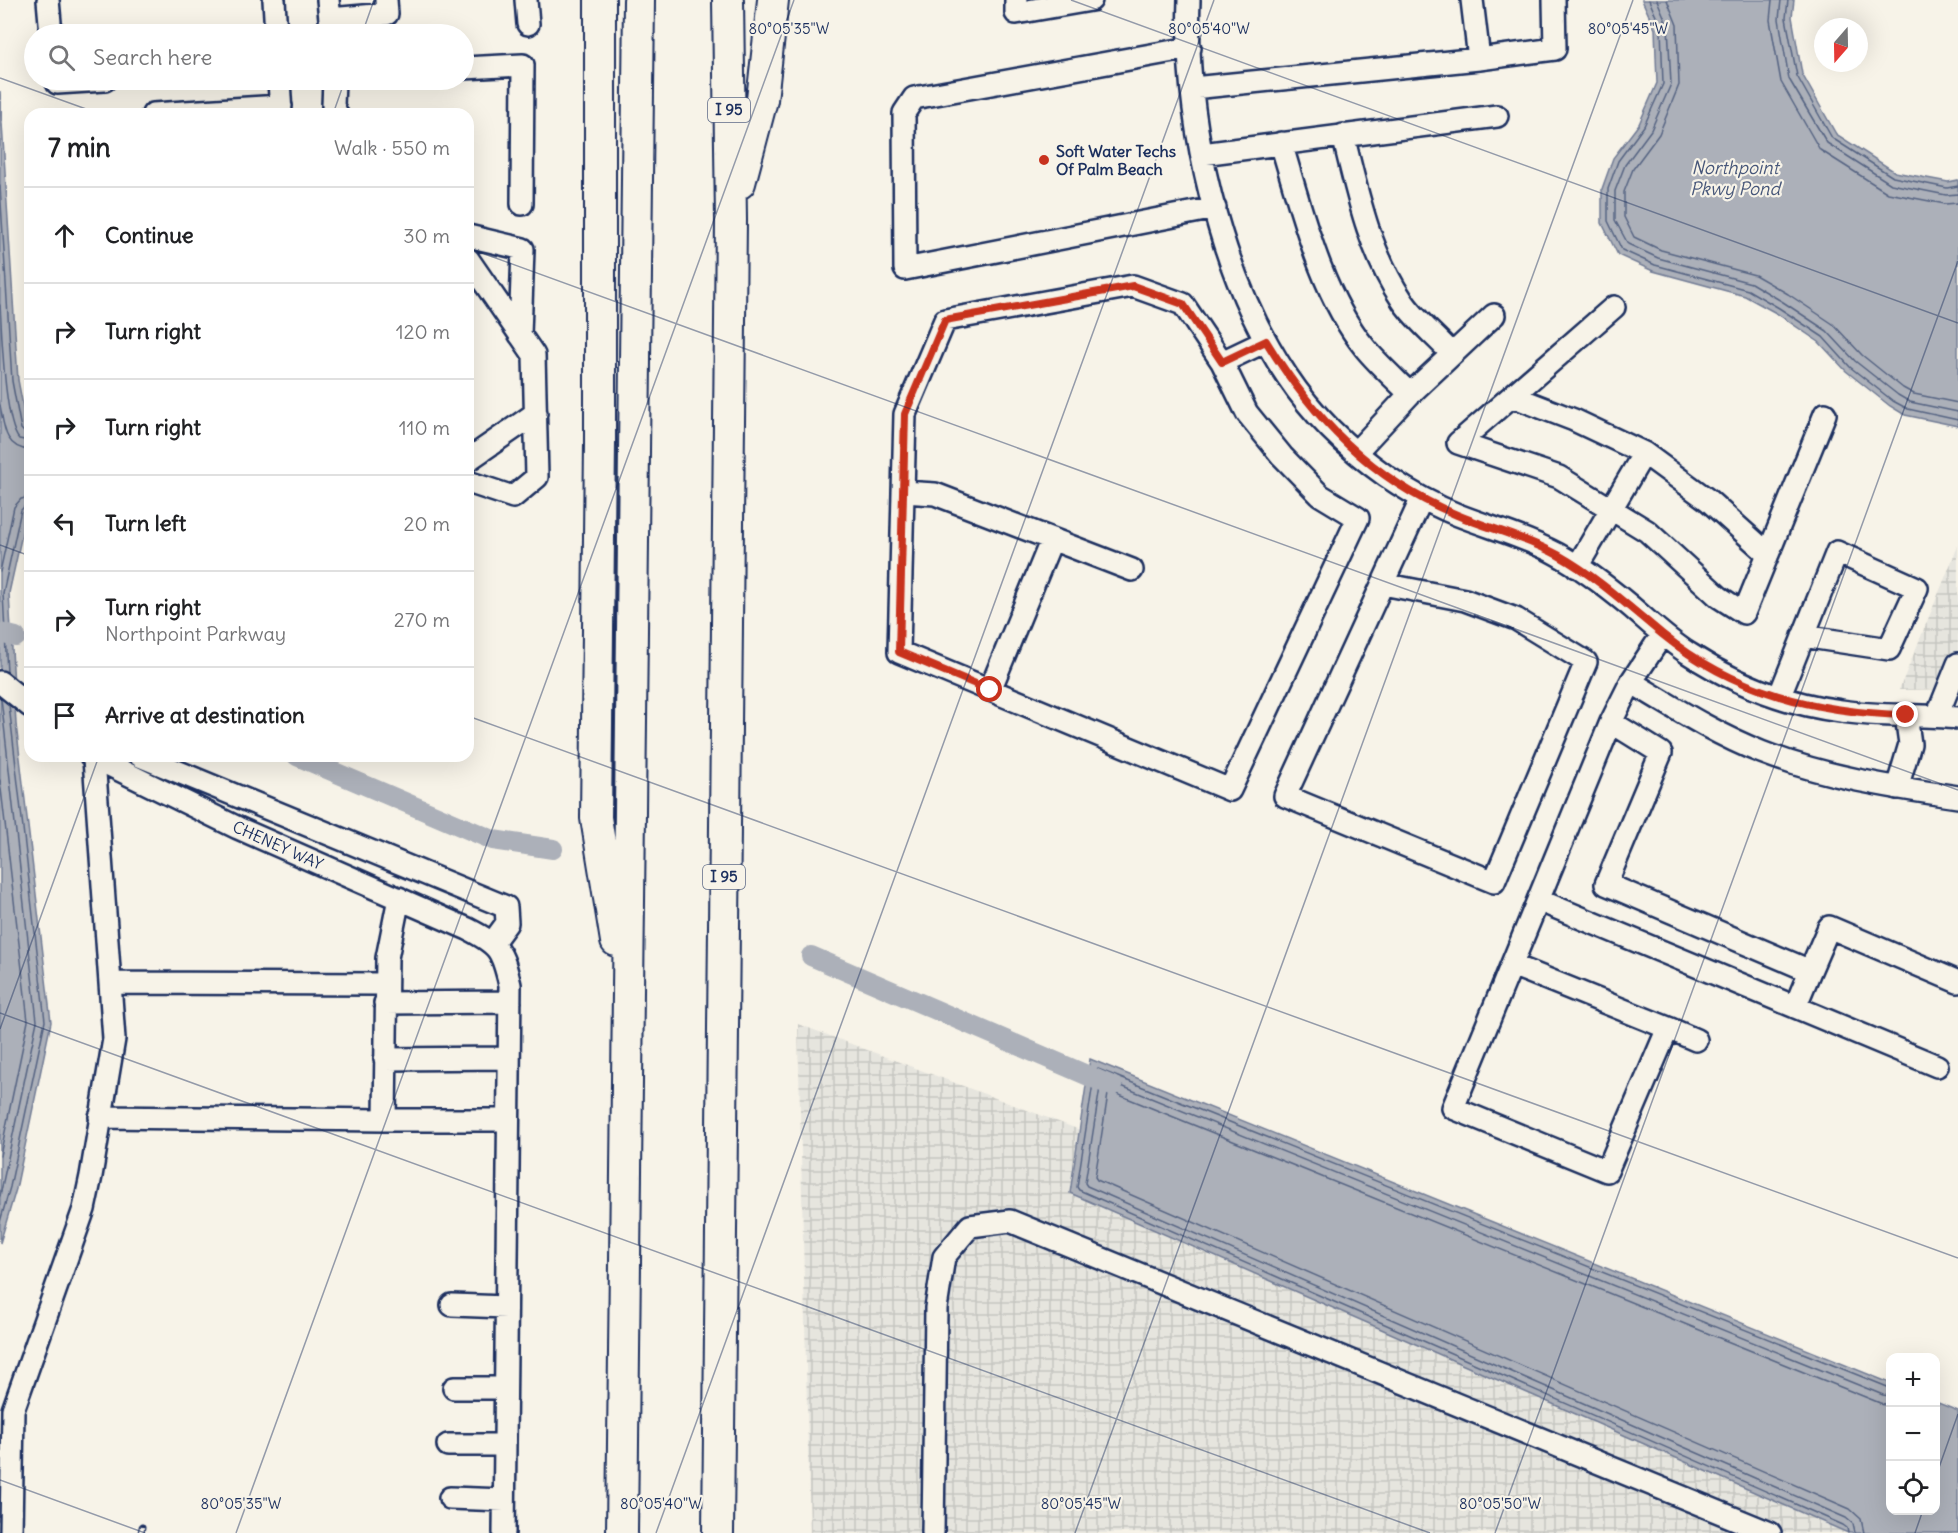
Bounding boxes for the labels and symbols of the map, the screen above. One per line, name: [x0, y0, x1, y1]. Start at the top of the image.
north arrow: [1814, 18, 1868, 72]
text: 80°05'35"W: [749, 19, 830, 38]
text: 80°05'40"W: [1168, 19, 1250, 38]
text: 80°05'45"W: [1588, 19, 1669, 38]
road number: I 95: [708, 98, 750, 122]
place label: Soft Water Techs Of Palm Beach: [1056, 141, 1176, 179]
marker: Soft Water Techs Of Palm Beach: [1037, 153, 1051, 167]
water label: Northpoint Pkwy Pond: [1690, 156, 1783, 200]
route start: [976, 676, 1002, 702]
route end: [1892, 701, 1918, 727]
street label: CHENEY WAY: [230, 816, 327, 874]
road number: I 95: [703, 865, 745, 889]
text: 80°05'35"W: [201, 1494, 282, 1513]
text: 80°05'40"W: [620, 1494, 702, 1513]
text: 80°05'45"W: [1041, 1494, 1122, 1513]
text: 80°05'50"W: [1459, 1494, 1541, 1513]

